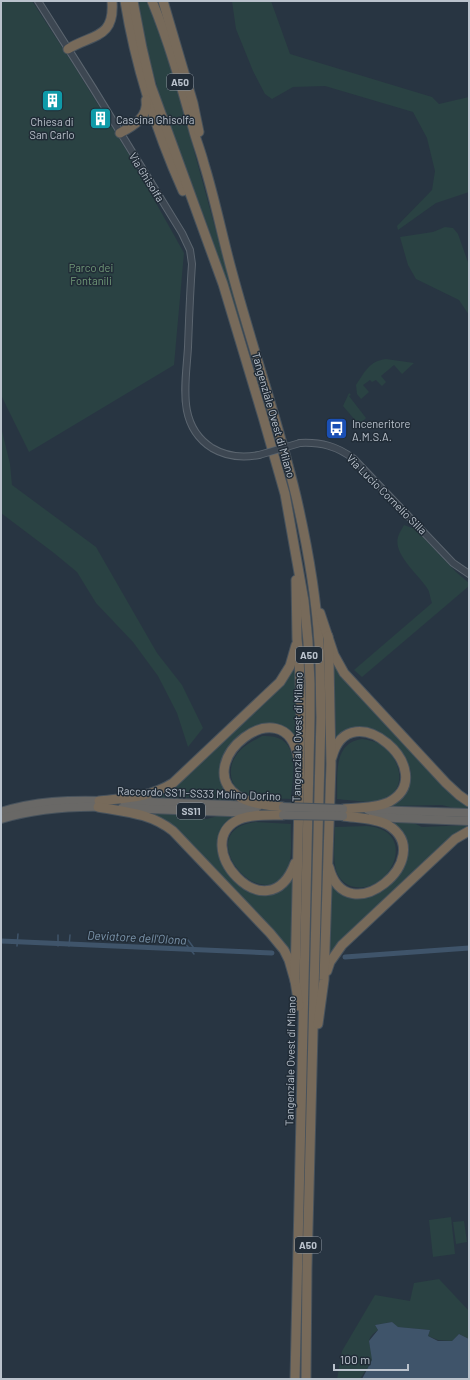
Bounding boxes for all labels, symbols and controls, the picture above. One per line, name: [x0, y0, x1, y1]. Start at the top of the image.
road number: A50: [167, 74, 193, 90]
building icon: Chiesa di San Carlo: [39, 88, 65, 114]
building icon: Cascina Ghisolfa: [87, 106, 113, 132]
place label: Cascina Ghisolfa: [116, 113, 194, 126]
place label: Chiesa di San Carlo: [30, 115, 74, 141]
street label: Via Ghisolfa: [127, 150, 167, 204]
park label: Parco dei Fontanili: [69, 261, 113, 287]
street label: Tangenziale Ovest di Milano: [250, 351, 298, 479]
bus stop icon: Inceneritore A.M.S.A.: [324, 416, 350, 442]
place label: Inceneritore A.M.S.A.: [352, 417, 411, 443]
street label: Via Lucio Cornelio Silla: [344, 451, 430, 537]
road number: A50: [296, 647, 322, 663]
street label: Tangenziale Ovest di Milano: [289, 672, 305, 802]
street label: Raccordo SS11-SS33 Molino Dorino: [117, 784, 281, 802]
road number: SS11: [177, 803, 205, 819]
water label: Deviatore dell'Olona: [87, 927, 187, 947]
street label: Tangenziale Ovest di Milano: [282, 996, 298, 1126]
road number: A50: [295, 1237, 321, 1253]
scale bar: [334, 1346, 408, 1372]
text: 100 m: [340, 1352, 370, 1366]

